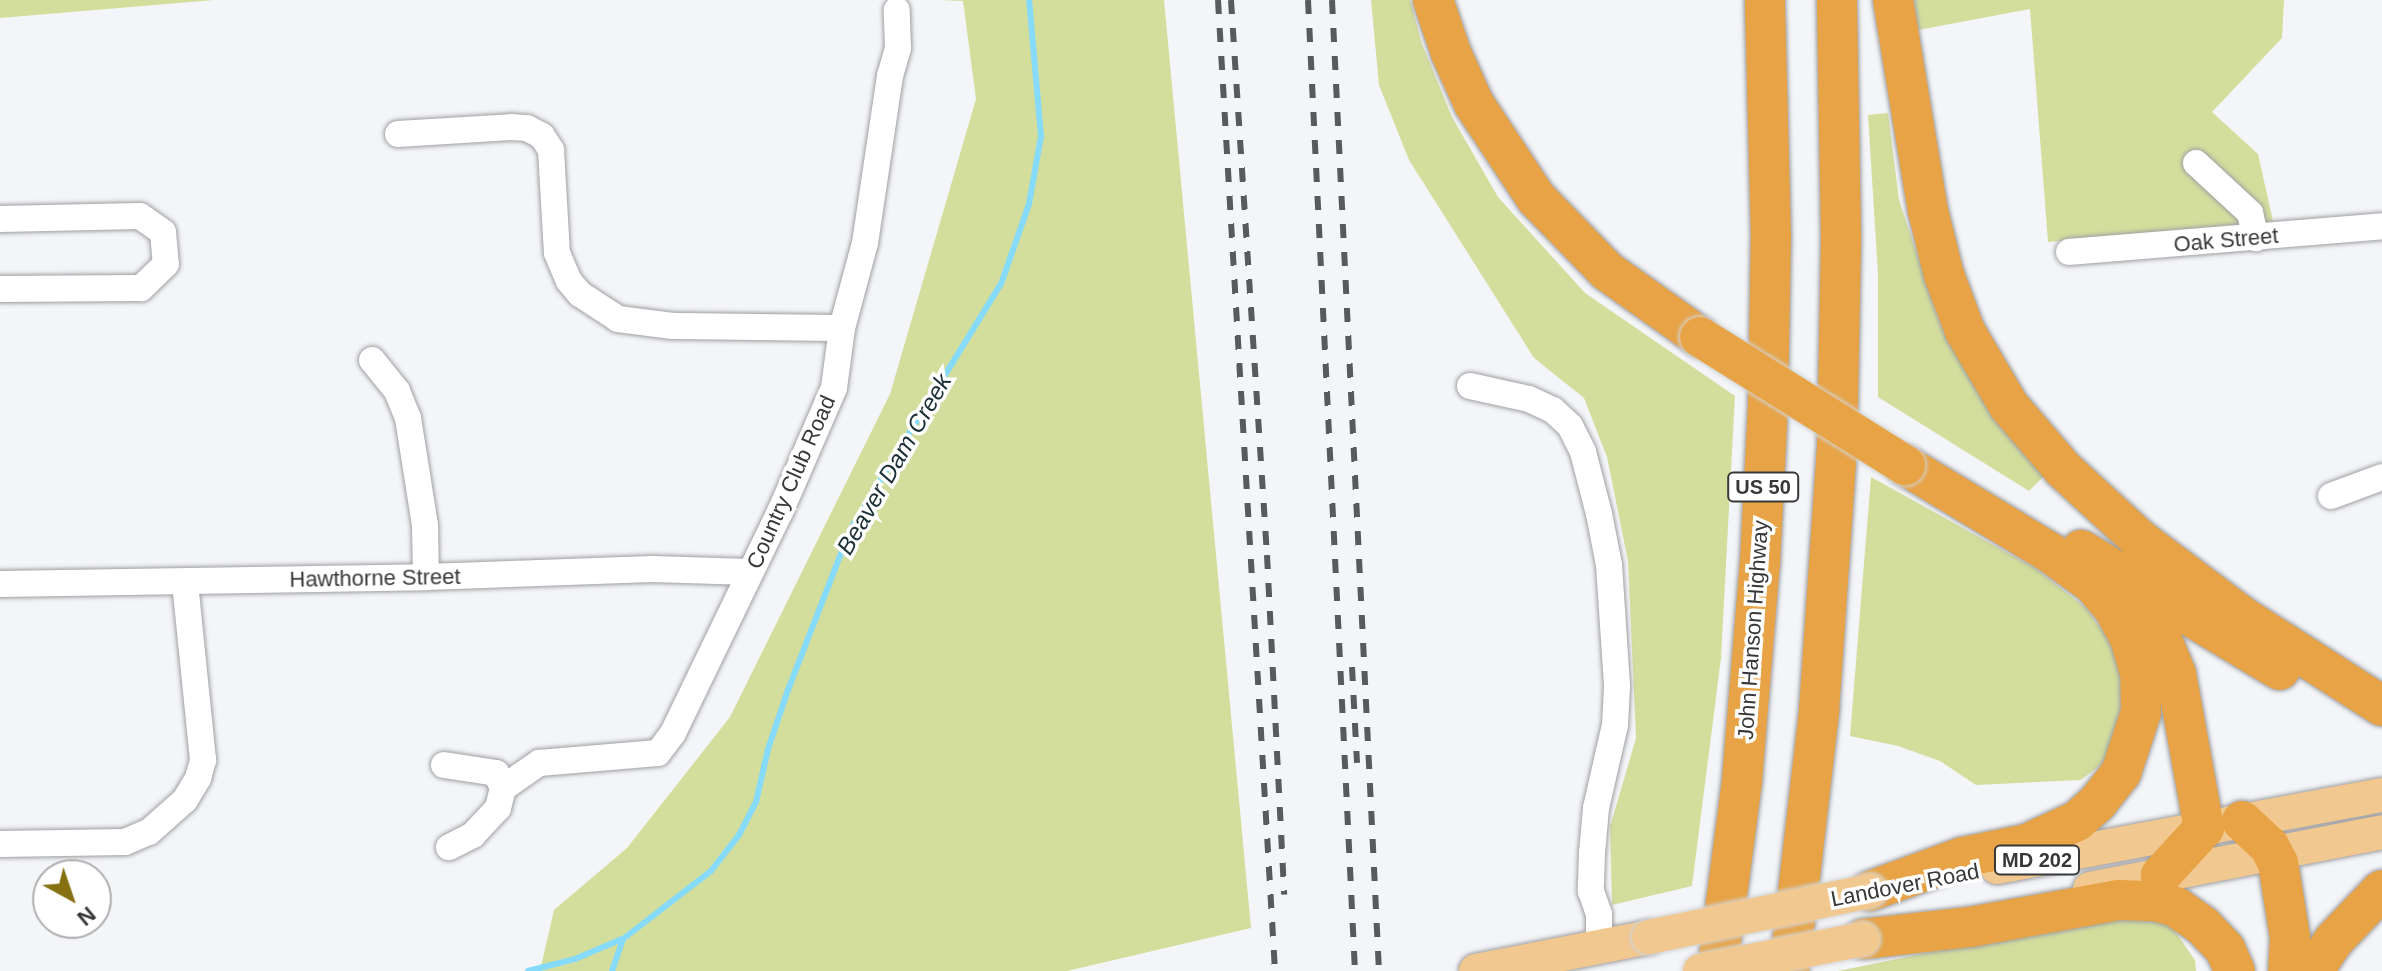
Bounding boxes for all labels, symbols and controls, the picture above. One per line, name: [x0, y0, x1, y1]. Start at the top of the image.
street label: Oak Street: [2172, 222, 2280, 258]
water label: Beaver Dam Creek: [831, 368, 957, 560]
street label: Country Club Road: [741, 391, 841, 573]
road number: US 50: [1727, 471, 1799, 503]
street label: John Hanson Highway: [1732, 519, 1774, 741]
street label: Hawthorne Street: [289, 563, 461, 593]
road number: MD 202: [1993, 844, 2081, 876]
street label: Landover Road: [1829, 858, 1981, 912]
north arrow: [32, 859, 112, 939]
text: N: [72, 902, 101, 931]

